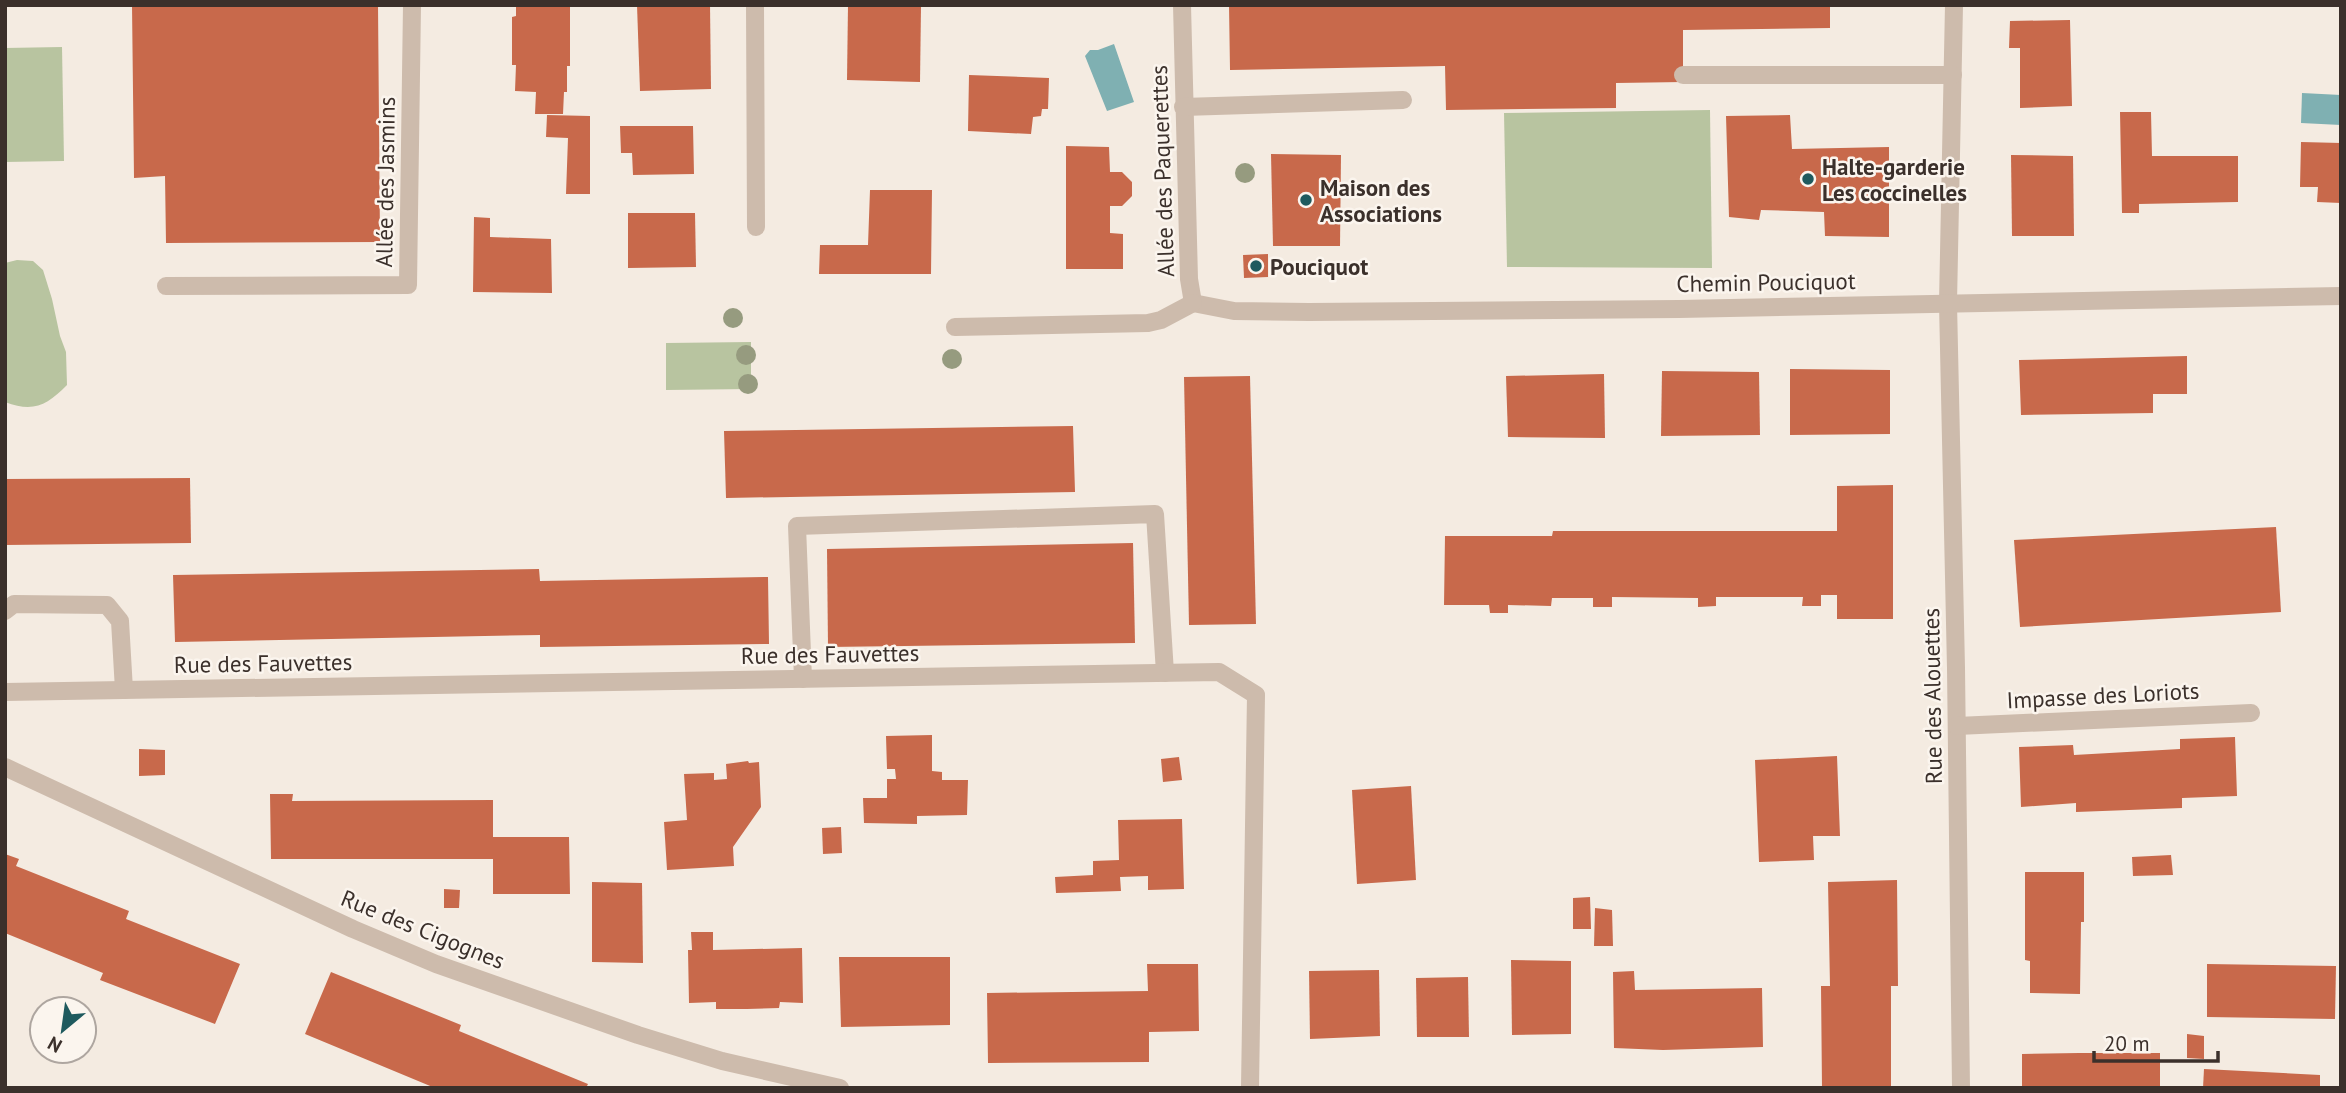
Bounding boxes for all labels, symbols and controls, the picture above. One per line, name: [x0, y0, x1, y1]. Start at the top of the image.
street label: Allée des Paquerettes: [1144, 64, 1180, 278]
street label: Allée des Jasmins: [369, 96, 401, 268]
place label: Halte-garderie Les coccinelles: [1822, 152, 1967, 207]
marker: Halte-garderie Les coccinelles: [1800, 171, 1816, 187]
place label: Maison des Associations: [1320, 173, 1442, 228]
marker: Maison des Associations: [1298, 192, 1314, 208]
place label: Pouciquot: [1270, 252, 1368, 281]
marker: Pouciquot: [1248, 258, 1264, 274]
street label: Chemin Pouciquot: [1676, 266, 1856, 298]
street label: Rue des Alouettes: [1916, 608, 1948, 784]
street label: Rue des Fauvettes: [741, 638, 919, 670]
street label: Rue des Fauvettes: [174, 647, 352, 679]
street label: Impasse des Loriots: [2006, 675, 2200, 715]
street label: Rue des Cigognes: [337, 883, 509, 975]
north arrow: [28, 995, 98, 1065]
scale bar: [2094, 1020, 2218, 1064]
text: 20 m: [2104, 1030, 2150, 1057]
text: N: [43, 1031, 66, 1058]

